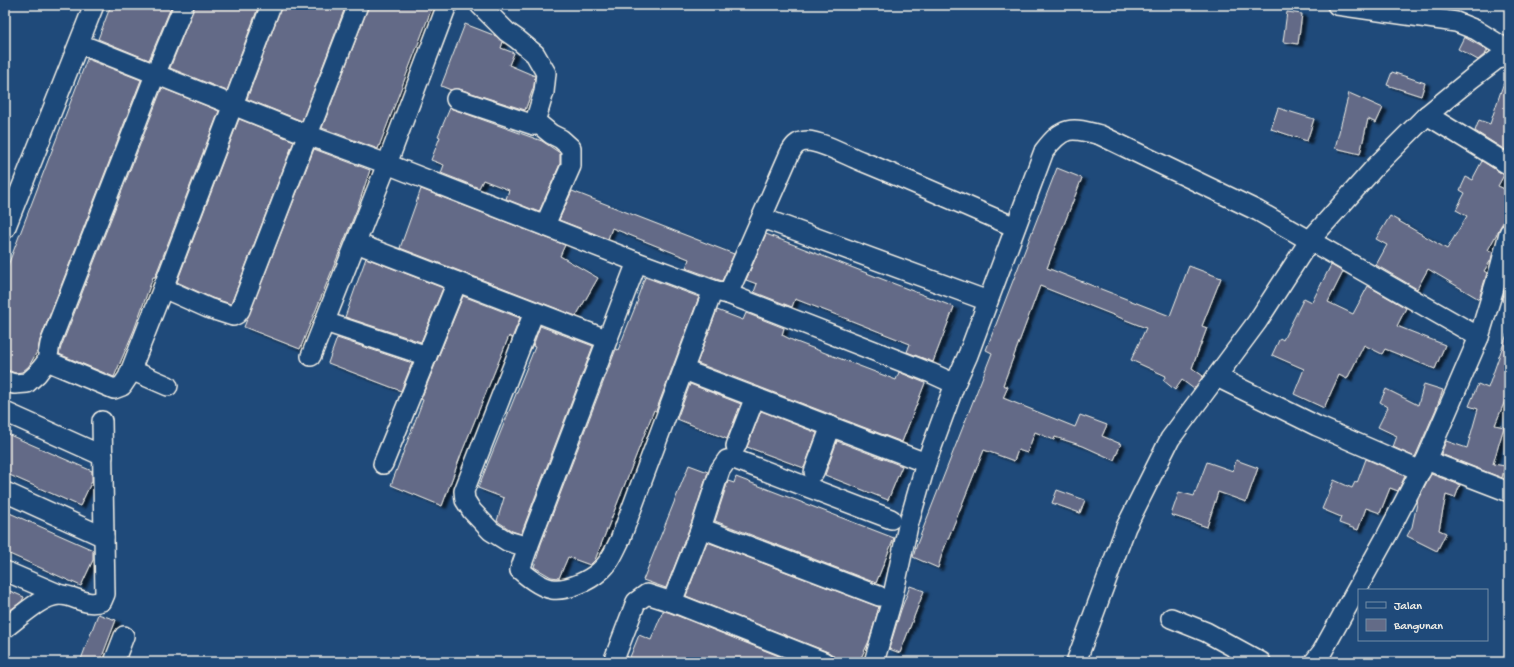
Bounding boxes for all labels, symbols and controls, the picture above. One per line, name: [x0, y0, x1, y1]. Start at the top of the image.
legend: [1358, 589, 1488, 641]
text: Jalan: [1394, 600, 1422, 614]
text: Bangunan: [1393, 620, 1443, 634]

